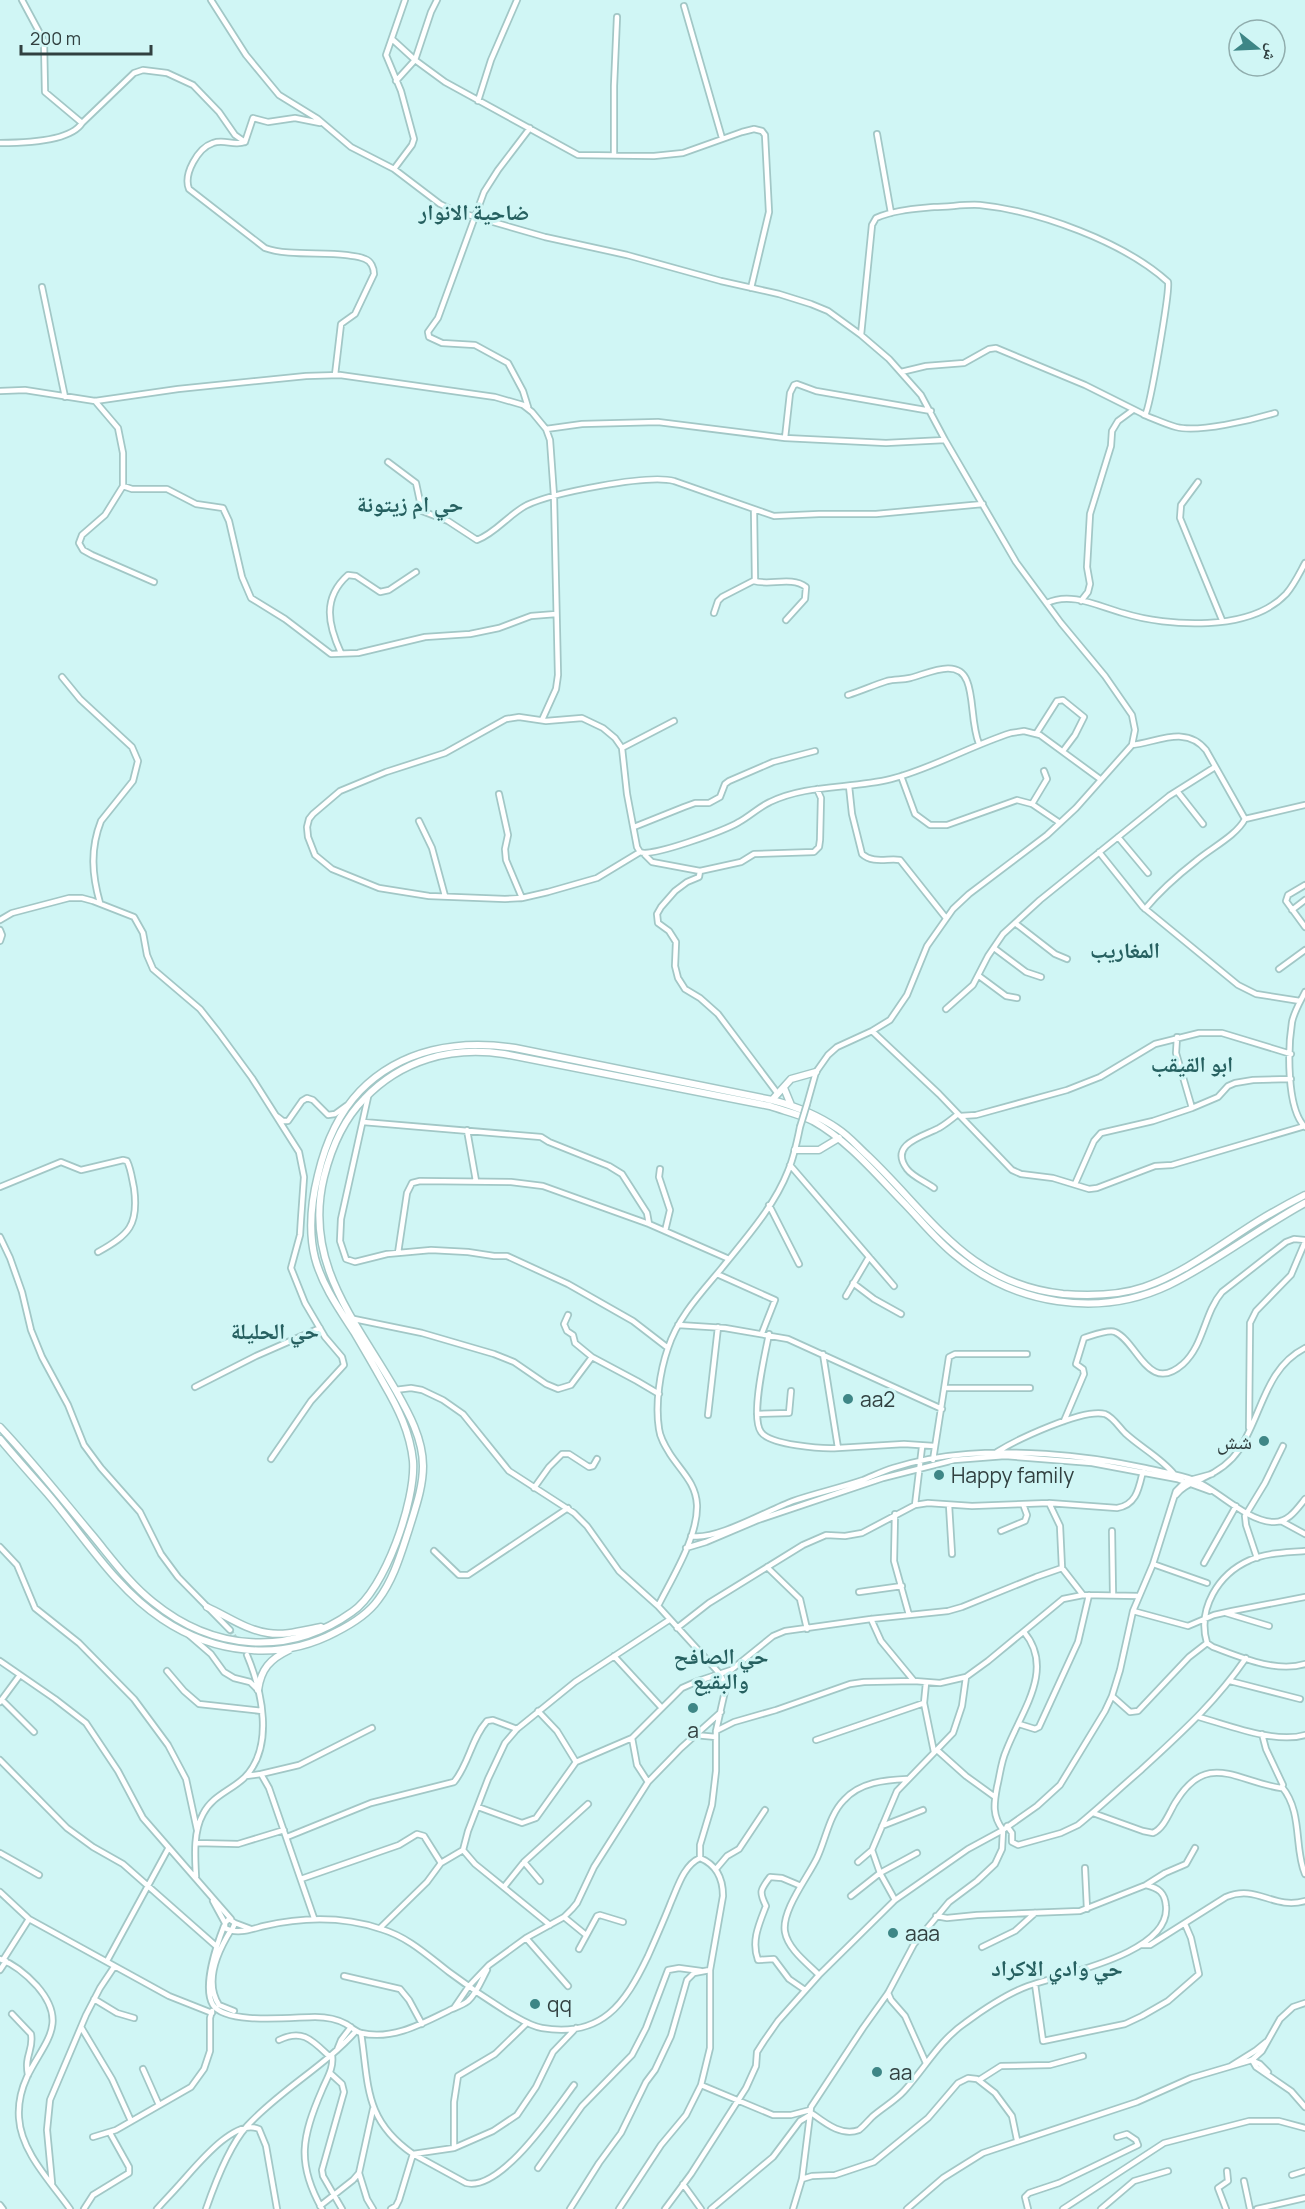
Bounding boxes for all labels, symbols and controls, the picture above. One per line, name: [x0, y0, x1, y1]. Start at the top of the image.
scale bar: [21, 18, 152, 56]
north arrow: [1227, 18, 1287, 78]
text: 200 m: [30, 26, 81, 50]
text: ش: [1258, 41, 1284, 64]
district label: ضاحية الانوار: [418, 197, 529, 227]
district label: حي ام زيتونة: [357, 489, 463, 521]
district label: المغاريب: [1090, 935, 1160, 965]
district label: ابو القيقب: [1151, 1049, 1233, 1079]
district label: حي الحليلة: [231, 1316, 319, 1348]
place label: aa2: [860, 1385, 895, 1413]
marker: aa2: [841, 1392, 855, 1406]
place label: شش: [1217, 1427, 1252, 1455]
marker: شش: [1257, 1434, 1271, 1448]
place label: Happy family: [951, 1461, 1074, 1489]
marker: Happy family: [932, 1468, 946, 1482]
district label: حي الصافح والبقيع: [673, 1641, 769, 1696]
marker: a: [686, 1701, 700, 1715]
place label: a: [687, 1716, 699, 1744]
place label: aaa: [905, 1919, 940, 1947]
marker: aaa: [886, 1926, 900, 1940]
district label: حي وادي الاكراد: [991, 1953, 1123, 1985]
place label: qq: [547, 1990, 572, 2018]
marker: qq: [528, 1997, 542, 2011]
place label: aa: [889, 2058, 912, 2086]
marker: aa: [870, 2065, 884, 2079]

